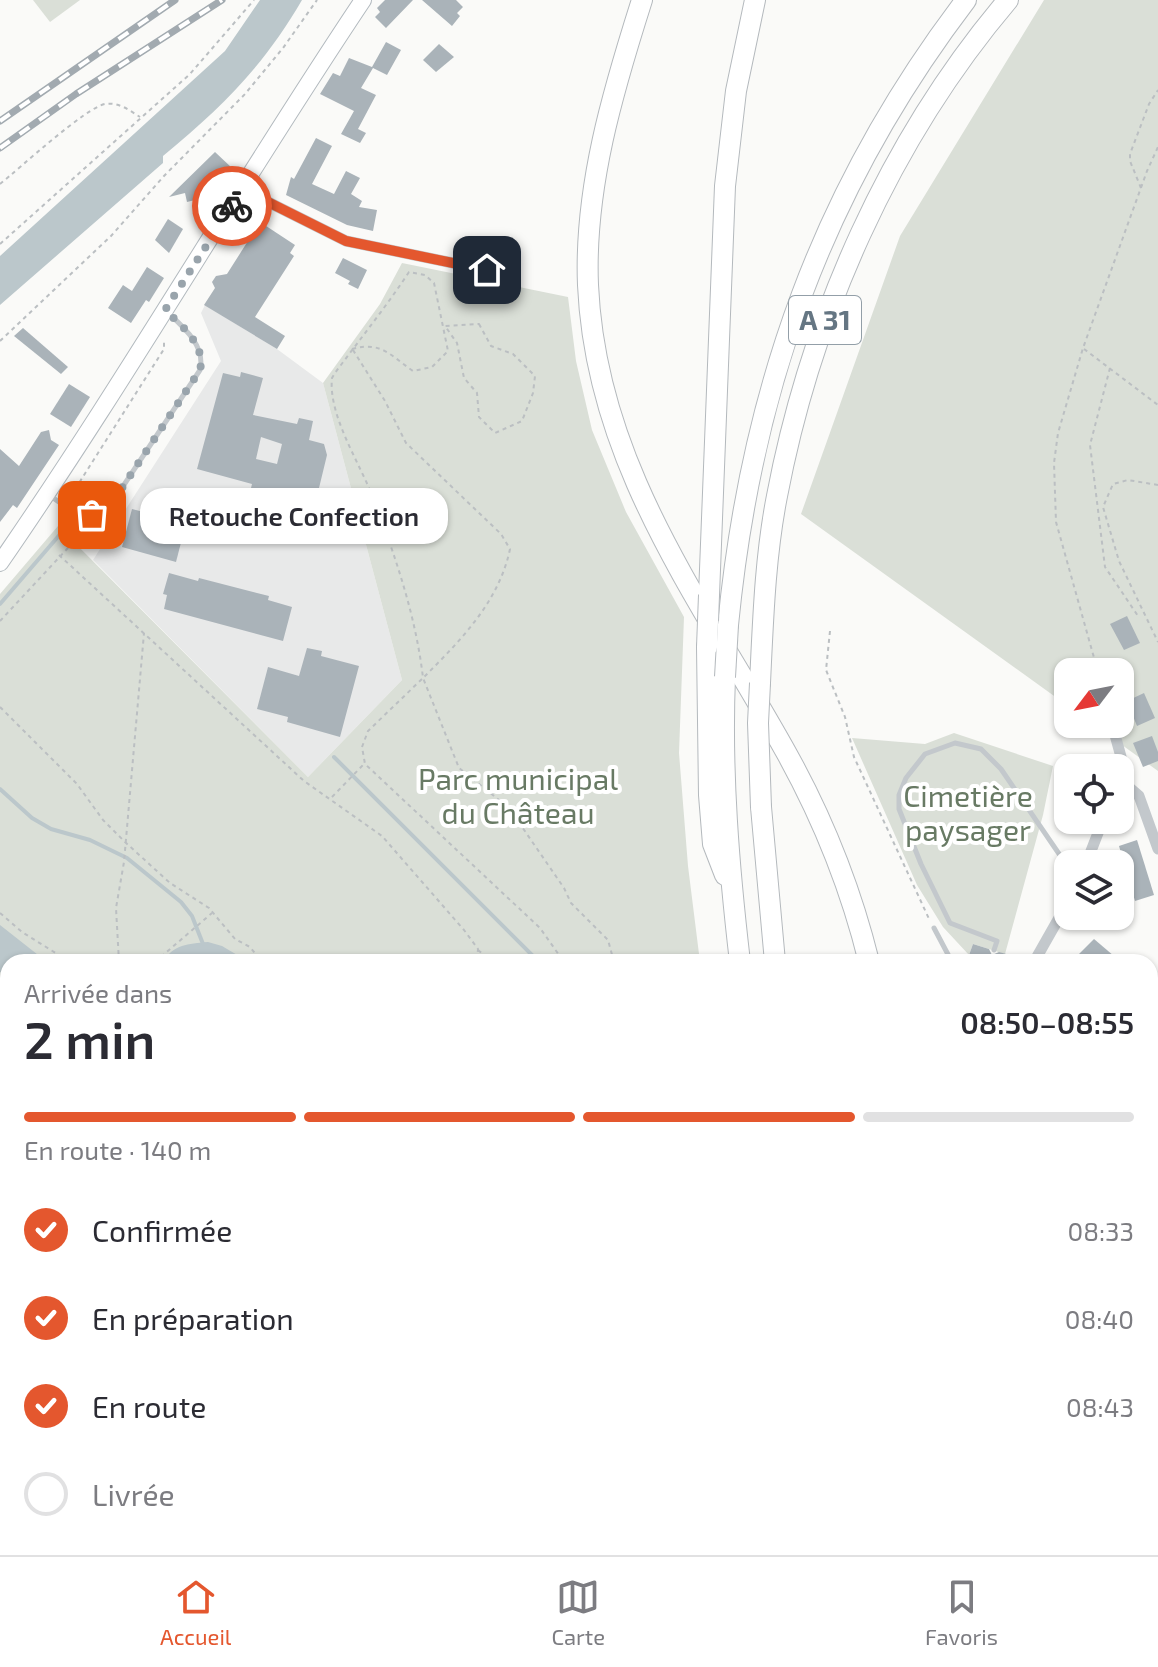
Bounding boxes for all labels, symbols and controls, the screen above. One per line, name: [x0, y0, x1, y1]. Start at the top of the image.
courier: [192, 166, 272, 246]
icon: bike: [210, 184, 254, 228]
pin: [453, 236, 521, 304]
icon: home: [465, 248, 509, 292]
road number: A 31: [789, 296, 861, 344]
pin: [58, 481, 126, 549]
callout: Retouche Confection: [140, 487, 448, 543]
icon: bag: [70, 493, 114, 537]
text: Retouche Confection: [169, 500, 419, 531]
north arrow: [1054, 658, 1134, 738]
map controls: [1054, 658, 1134, 930]
button: locate: [1054, 754, 1134, 834]
park label: Parc municipal du Château: [418, 760, 618, 830]
park label: Cimetière paysager: [903, 777, 1033, 847]
button: layers: [1054, 850, 1134, 930]
text: Arrivée dans: [24, 977, 172, 1008]
text: 08:50–08:55: [960, 1004, 1134, 1040]
text: 2 min: [24, 1007, 155, 1069]
text: En route · 140 m: [24, 1134, 211, 1165]
icon: check: [24, 1208, 68, 1252]
text: Confirmée: [92, 1212, 232, 1248]
text: 08:33: [1067, 1215, 1134, 1246]
icon: check: [24, 1296, 68, 1340]
text: En préparation: [92, 1300, 294, 1336]
text: 08:40: [1065, 1303, 1134, 1334]
icon: check: [24, 1384, 68, 1428]
text: En route: [92, 1388, 206, 1424]
text: 08:43: [1066, 1391, 1134, 1422]
text: Livrée: [92, 1476, 175, 1512]
tab: Accueil: [160, 1575, 231, 1649]
tab: Carte: [551, 1575, 605, 1649]
tab: Favoris: [925, 1575, 998, 1649]

